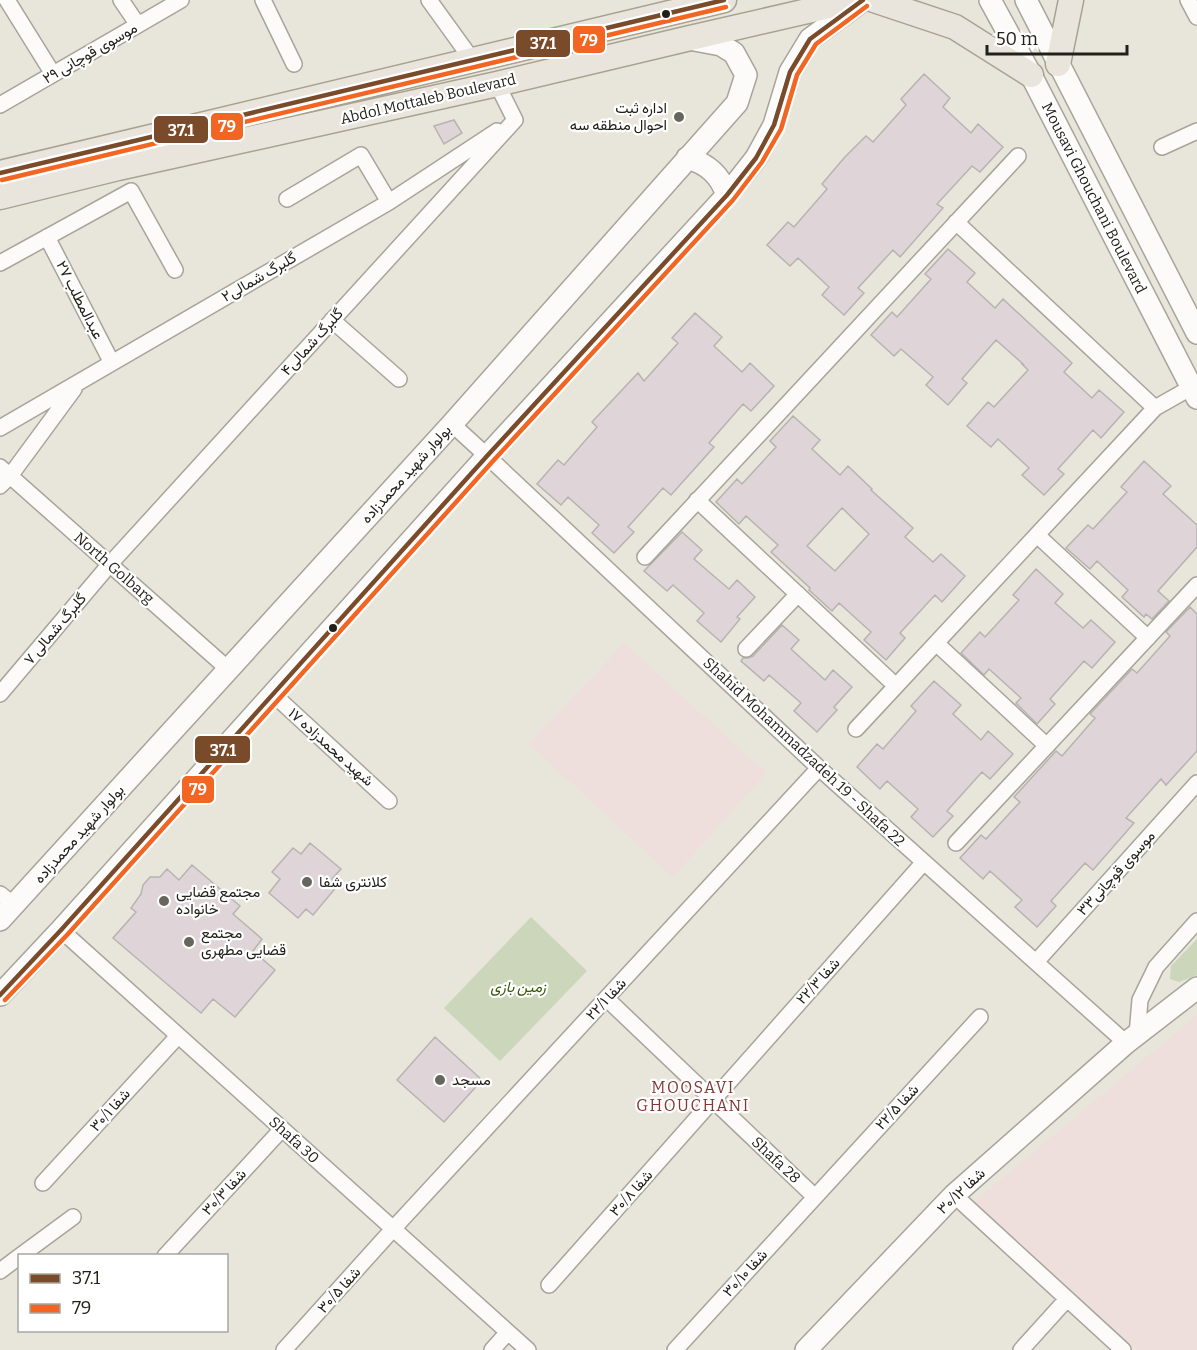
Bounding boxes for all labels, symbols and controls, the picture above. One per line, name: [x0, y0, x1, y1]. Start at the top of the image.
unlabelled marker: [660, 8, 672, 20]
scale bar: [987, 18, 1126, 56]
street label: موسوی قوچانی ۲۹: [39, 19, 141, 88]
line badge: 79: [572, 25, 606, 54]
text: 50 m: [996, 28, 1038, 50]
line badge: 37.1: [515, 29, 571, 58]
text: 79: [580, 31, 598, 50]
text: 37.1: [530, 34, 556, 53]
street label: Abdol Mottaleb Boulevard: [339, 70, 518, 128]
place label: اداره ثبت احوال منطقه سه: [570, 99, 667, 134]
street label: Mousavi Ghouchani Boulevard: [1038, 99, 1150, 297]
marker: اداره ثبت احوال منطقه سه: [672, 110, 686, 124]
line badge: 79: [210, 112, 244, 141]
line badge: 37.1: [153, 115, 209, 144]
text: 79: [218, 117, 236, 136]
text: 37.1: [168, 121, 194, 140]
street label: گلبرگ شمالی۲: [218, 248, 300, 307]
street label: عبدالمطلب ۲۷: [52, 258, 108, 343]
street label: گلبرگ شمالی۴: [277, 304, 348, 380]
street label: بولوار شهید محمدزاده: [357, 421, 455, 527]
street label: North Golbarg: [70, 528, 158, 608]
street label: گلبرگ شمالی ۷: [20, 589, 91, 669]
unlabelled marker: [327, 622, 339, 634]
street label: Shahid Mohammadzadeh 19 - Shafa 22: [699, 654, 909, 850]
street label: شهید محمدزاده ۱۷: [285, 704, 377, 790]
line badge: 37.1: [194, 735, 251, 764]
text: 37.1: [210, 741, 236, 760]
line badge: 79: [181, 775, 215, 804]
text: 79: [189, 780, 207, 799]
street label: بولوار شهید محمدزاده: [30, 781, 128, 887]
street label: موسوی قوچانی۳۳: [1073, 827, 1160, 920]
place label: کلانتری شفا: [319, 873, 387, 892]
marker: کلانتری شفا: [300, 875, 314, 889]
place label: مجتمع قضایی خانواده: [176, 883, 260, 918]
marker: مجتمع قضایی خانواده: [157, 894, 171, 908]
place label: مجتمع قضایی مطهری: [201, 924, 286, 960]
marker: مجتمع قضایی مطهری: [182, 935, 196, 949]
street label: شفا ۲۲/۳: [792, 954, 844, 1008]
street label: ۲۲/۱ شفا: [582, 974, 630, 1024]
park label: زمین بازی: [490, 978, 547, 996]
place label: مسجد: [452, 1071, 491, 1089]
marker: مسجد: [433, 1073, 447, 1087]
district label: MOOSAVI GHOUCHANI: [636, 1078, 750, 1115]
street label: شفا ۲۲/۵: [871, 1080, 923, 1133]
street label: شفا ۳۰/۱: [86, 1085, 134, 1135]
street label: Shafa 30: [265, 1113, 323, 1167]
street label: Shafa 28: [748, 1133, 804, 1187]
street label: شفا ۳۰/۱۲: [933, 1164, 989, 1218]
street label: ۳۰/۳ شفا: [198, 1165, 250, 1219]
street label: شفا ۳۰/۸: [606, 1166, 657, 1220]
street label: شفا ۳۰/۱۰: [719, 1245, 771, 1301]
legend: [18, 1254, 228, 1332]
street label: ۳۰/۵ شفا: [314, 1263, 365, 1317]
text: 37.1: [72, 1267, 101, 1289]
text: 79: [72, 1297, 91, 1319]

